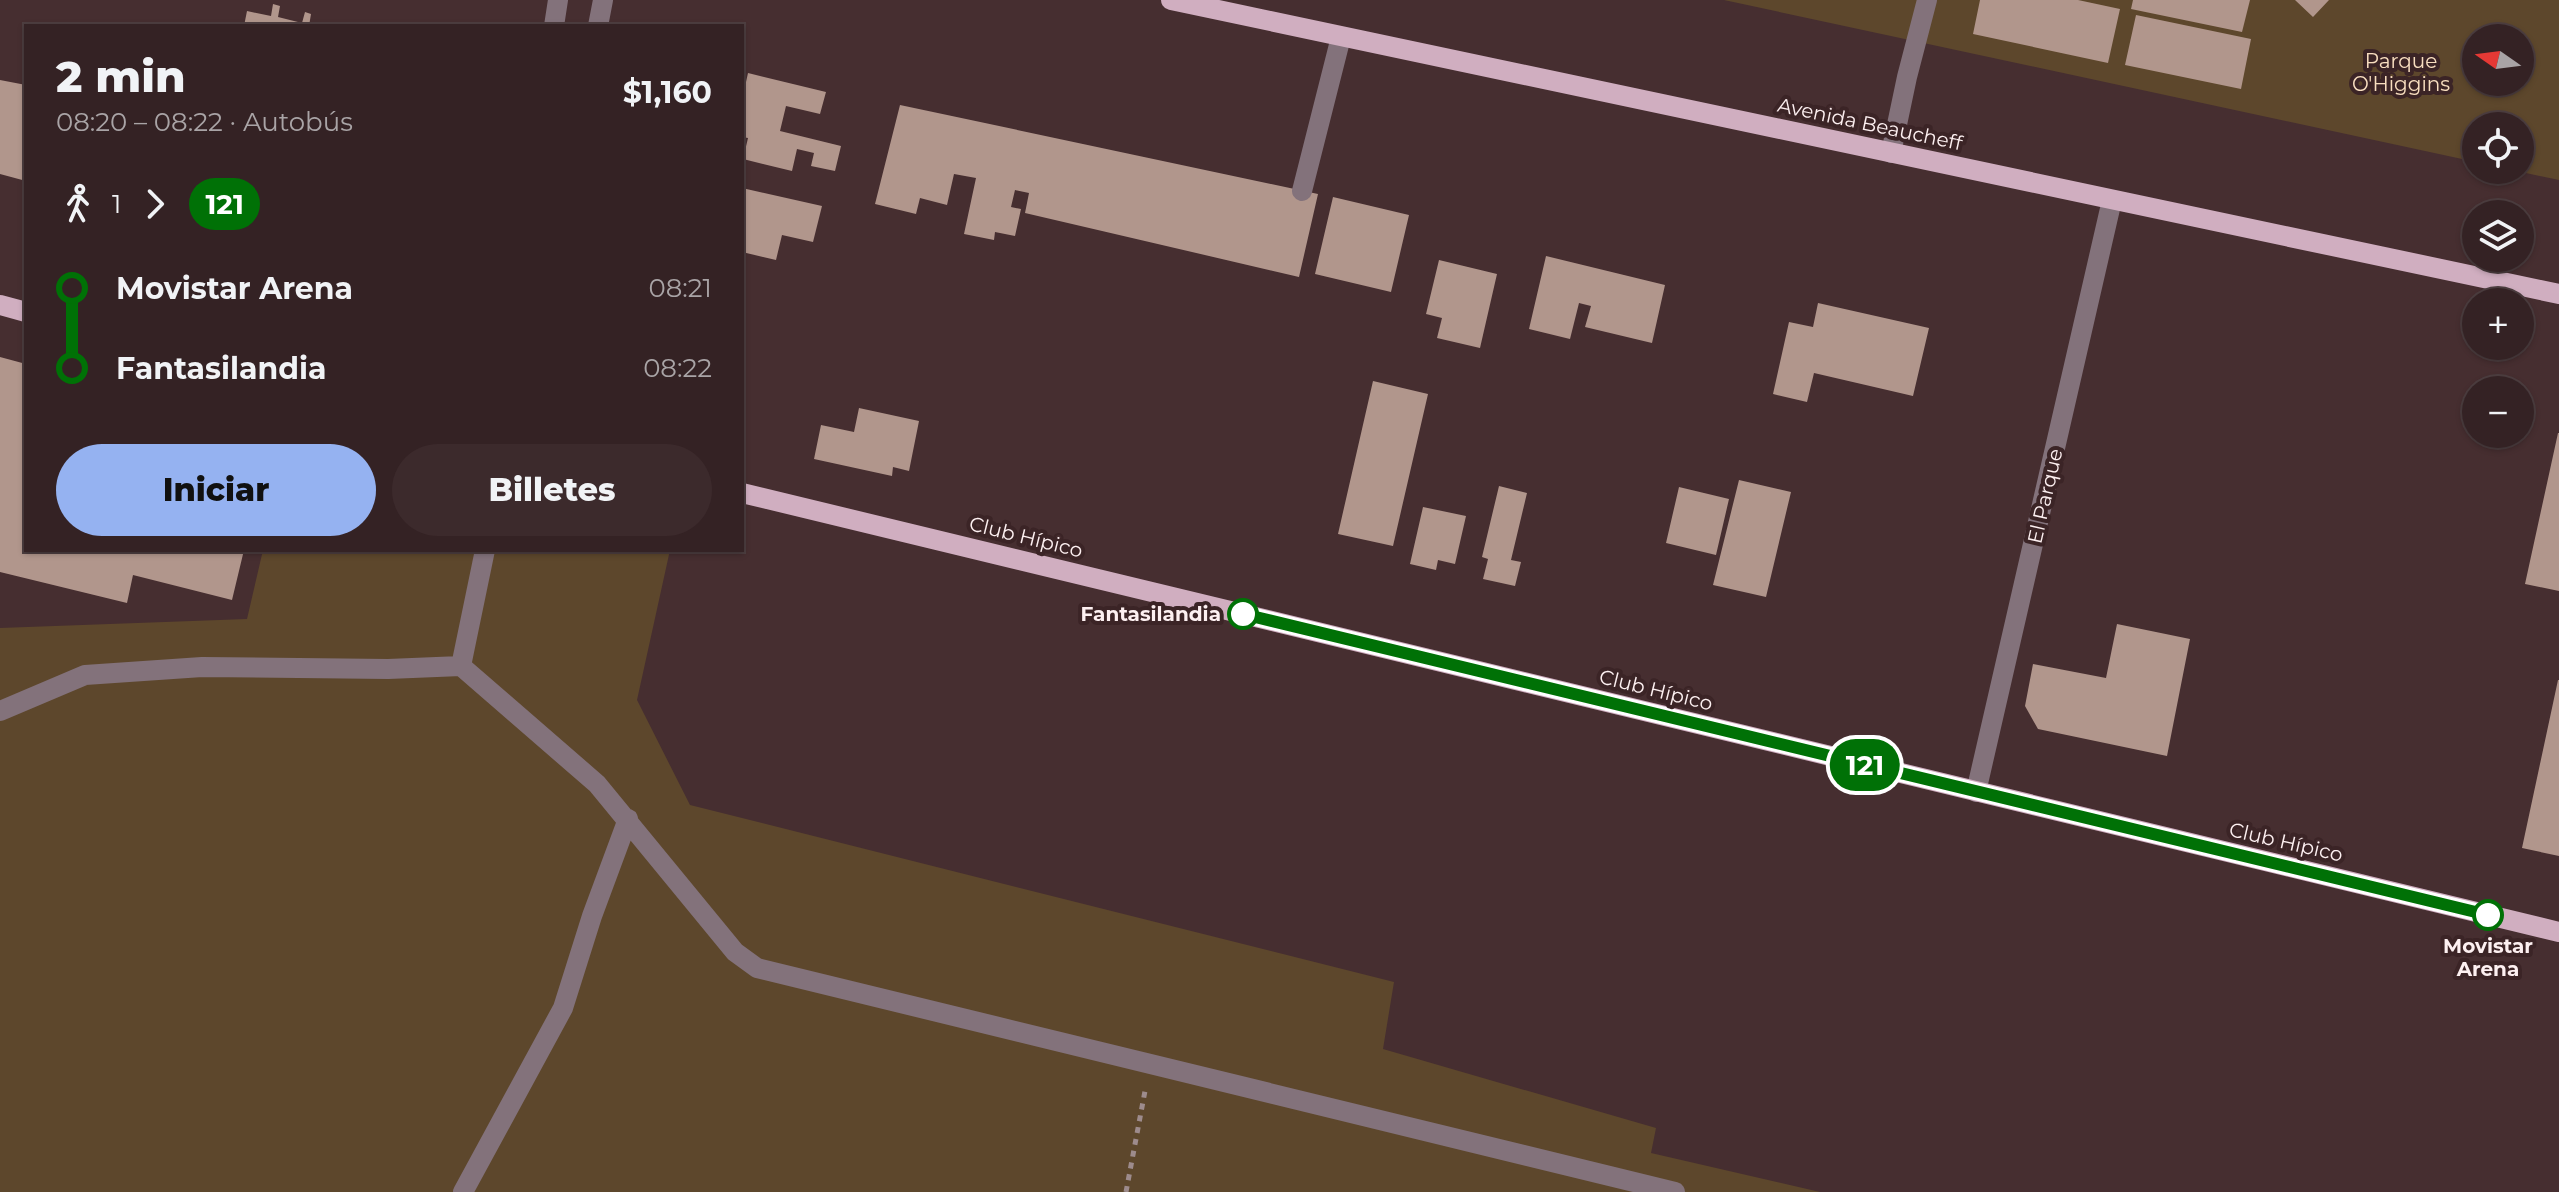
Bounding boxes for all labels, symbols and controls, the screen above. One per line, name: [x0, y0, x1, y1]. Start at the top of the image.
north arrow: [2462, 24, 2534, 96]
map controls: [2462, 24, 2534, 448]
text: 2 min: [56, 49, 186, 103]
park label: Parque O'Higgins: [2352, 49, 2450, 96]
text: $1,160: [623, 74, 712, 111]
street label: Avenida Beaucheff: [1775, 93, 1966, 156]
text: 08:20 – 08:22 · Autobús: [56, 106, 353, 138]
button: locate: [2462, 112, 2534, 184]
icon: walk: [56, 182, 100, 226]
icon: forward: [133, 182, 177, 226]
text: 121: [205, 187, 244, 221]
text: 1: [112, 188, 121, 220]
button: layers: [2462, 200, 2534, 272]
text: Movistar Arena: [116, 270, 353, 307]
text: 08:21: [649, 272, 712, 304]
button: +: [2462, 288, 2534, 360]
text: Fantasilandia: [116, 350, 327, 387]
text: 08:22: [643, 352, 712, 384]
button: −: [2462, 376, 2534, 448]
button: Iniciar: [56, 444, 376, 536]
button: Billetes: [392, 444, 712, 536]
street label: El Parque: [2022, 446, 2068, 546]
street label: Club Hípico: [967, 511, 1085, 563]
marker: Fantasilandia: [1228, 599, 1258, 629]
place label: Fantasilandia: [1081, 602, 1221, 626]
street label: Club Hípico: [1597, 664, 1715, 716]
line badge: 121: [1819, 739, 1911, 791]
text: 121: [1846, 748, 1884, 782]
street label: Club Hípico: [2227, 817, 2345, 867]
marker: Movistar Arena: [2473, 900, 2503, 930]
place label: Movistar Arena: [2443, 934, 2533, 981]

